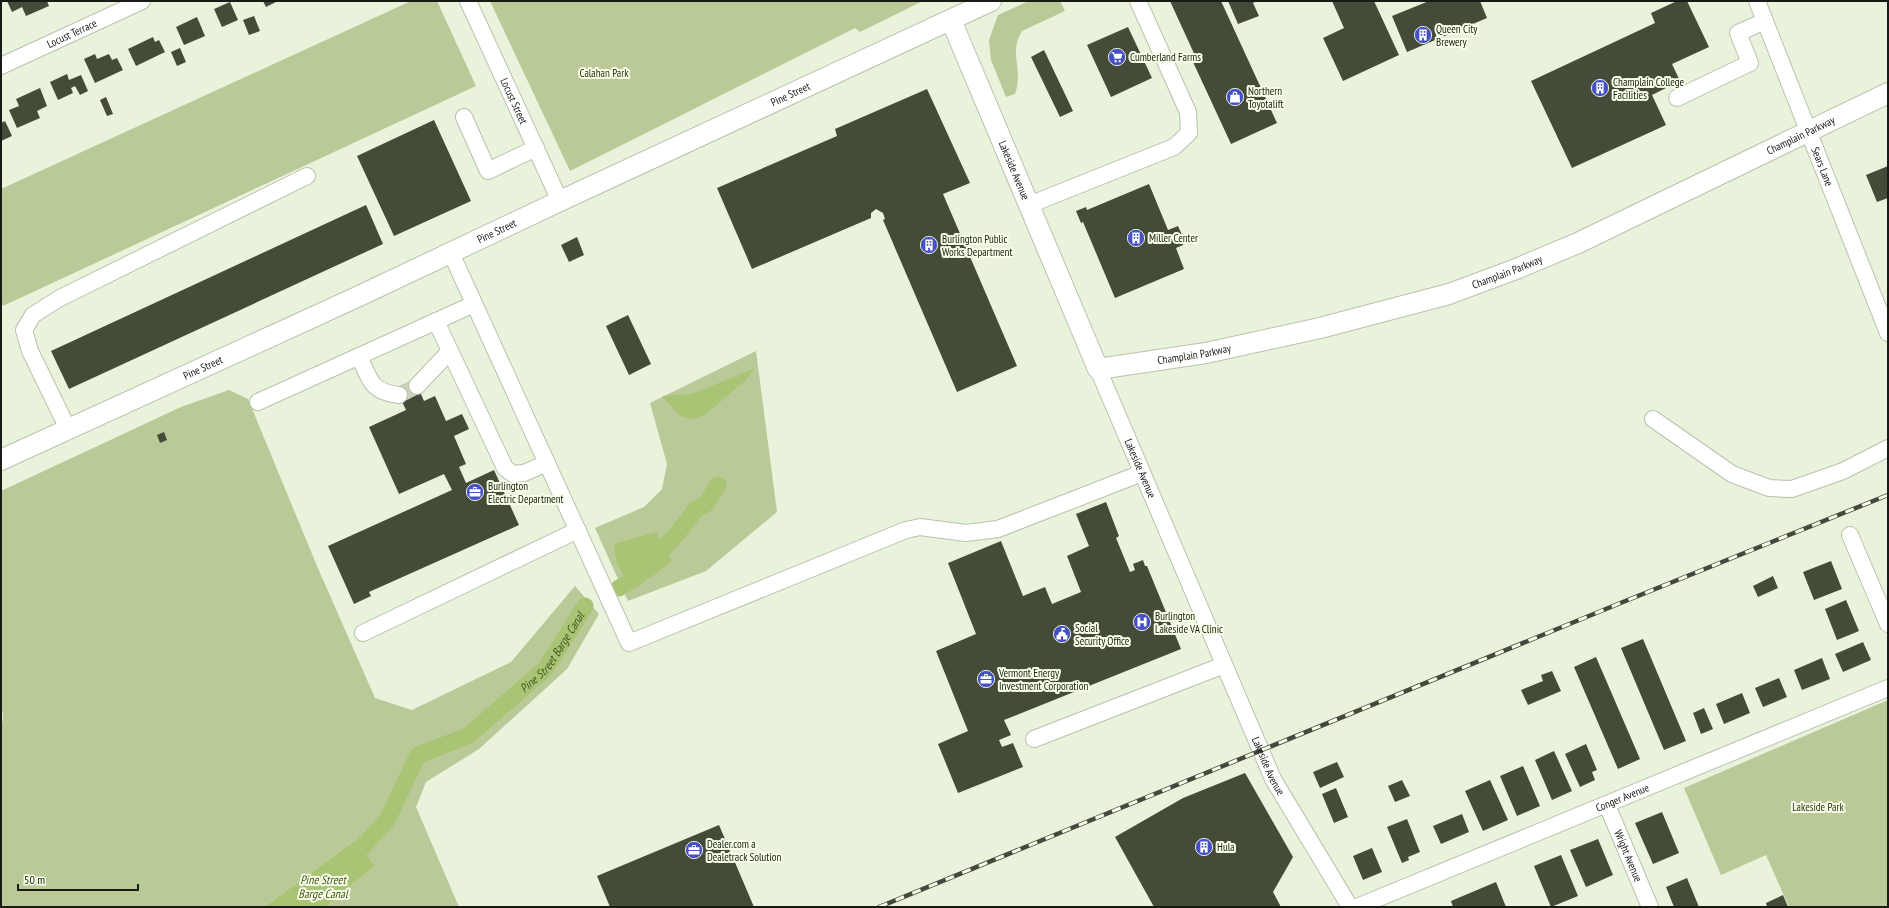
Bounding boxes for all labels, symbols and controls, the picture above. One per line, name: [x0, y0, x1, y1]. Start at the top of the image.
street label: Locust Terrace: [45, 16, 99, 51]
place label: Queen City Brewery: [1436, 22, 1478, 49]
building icon: Queen City Brewery: [1413, 25, 1433, 45]
supermarket icon: Cumberland Farms: [1107, 47, 1127, 67]
place label: Cumberland Farms: [1130, 50, 1201, 64]
park label: Calahan Park: [579, 66, 629, 80]
place label: Champlain College Facilities: [1613, 75, 1685, 102]
street label: Locust Street: [497, 76, 531, 126]
building icon: Champlain College Facilities: [1590, 78, 1610, 98]
street label: Pine Street: [768, 79, 812, 109]
place label: Northern Toyotalift: [1248, 84, 1283, 111]
shop icon: Northern Toyotalift: [1225, 87, 1245, 107]
street label: Champlain Parkway: [1764, 112, 1838, 158]
street label: Lakeside Avenue: [996, 139, 1033, 202]
street label: Sears Lane: [1808, 145, 1837, 189]
street label: Pine Street: [475, 216, 519, 246]
building icon: Miller Center: [1126, 228, 1146, 248]
place label: Miller Center: [1149, 231, 1198, 245]
place label: Burlington Public Works Department: [942, 232, 1012, 259]
building icon: Burlington Public Works Department: [919, 235, 939, 255]
street label: Champlain Parkway: [1470, 252, 1545, 292]
street label: Champlain Parkway: [1157, 341, 1233, 367]
street label: Pine Street: [181, 352, 225, 383]
street label: Lakeside Avenue: [1122, 437, 1159, 500]
place label: Burlington Electric Department: [488, 479, 563, 506]
office icon: Burlington Electric Department: [465, 482, 485, 502]
water label: Pine Street Barge Canal: [516, 608, 588, 695]
place label: Burlington Lakeside VA Clinic: [1155, 609, 1223, 636]
hospital icon: Burlington Lakeside VA Clinic: [1132, 612, 1152, 632]
place label: Social Security Office: [1075, 621, 1130, 648]
public building icon: Social Security Office: [1052, 624, 1072, 644]
place label: Vermont Energy Investment Corporation: [998, 666, 1088, 693]
office icon: Vermont Energy Investment Corporation: [976, 669, 996, 689]
street label: Lakeside Avenue: [1249, 735, 1288, 798]
street label: Conger Avenue: [1593, 780, 1652, 815]
park label: Lakeside Park: [1792, 800, 1845, 814]
street label: Wright Avenue: [1611, 828, 1646, 884]
place label: Dealer.com a Dealetrack Solution: [707, 837, 781, 864]
building icon: Hula: [1194, 837, 1214, 857]
office icon: Dealer.com a Dealetrack Solution: [684, 840, 704, 860]
place label: Hula: [1217, 840, 1235, 854]
scale bar: [18, 866, 138, 892]
text: 50 m: [24, 872, 45, 887]
water label: Pine Street Barge Canal: [298, 872, 349, 901]

